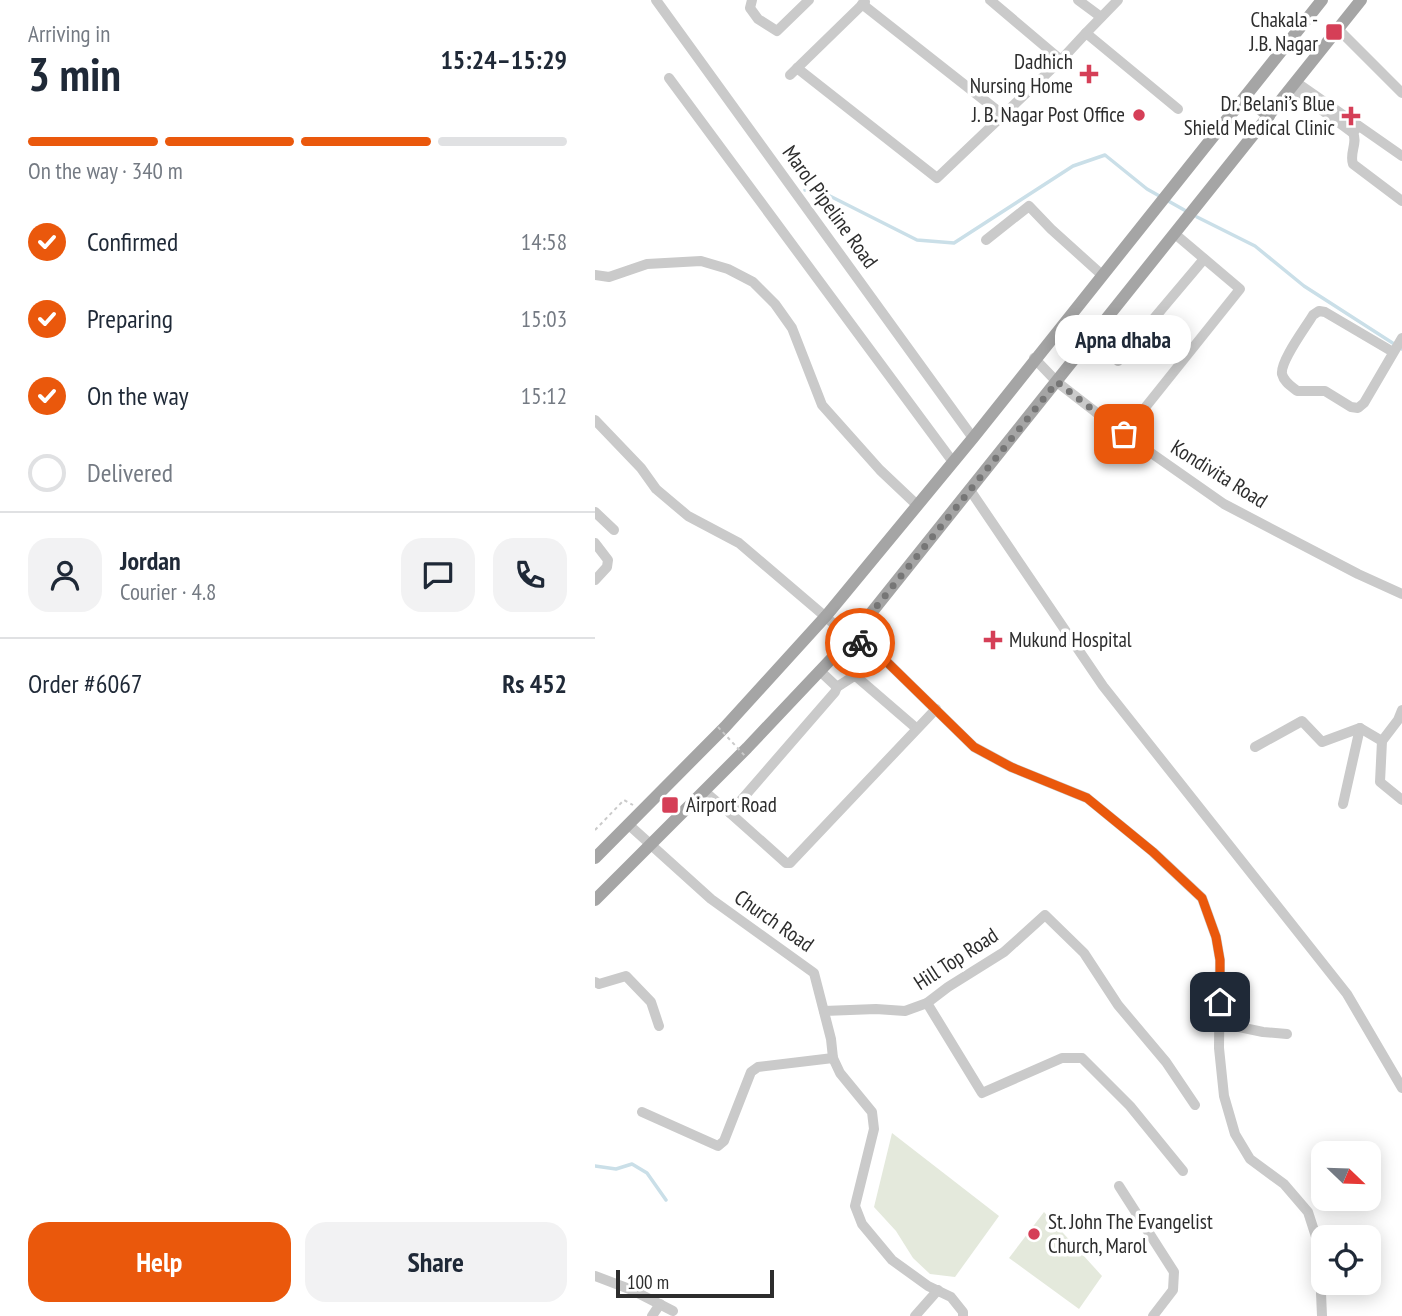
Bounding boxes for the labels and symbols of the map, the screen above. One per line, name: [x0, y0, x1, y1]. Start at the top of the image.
place label: Chakala - J.B. Nagar: [1249, 6, 1318, 57]
marker: Chakala - J.B. Nagar: [1324, 22, 1344, 42]
place label: Dadhich Nursing Home: [970, 48, 1073, 99]
marker: Dadhich Nursing Home: [1079, 64, 1099, 84]
place label: Dr. Belani’s Blue Shield Medical Clinic: [1184, 90, 1336, 141]
place label: J. B. Nagar Post Office: [971, 101, 1125, 128]
marker: Dr. Belani’s Blue Shield Medical Clinic: [1341, 106, 1361, 126]
marker: J. B. Nagar Post Office: [1131, 107, 1147, 123]
street label: Marol Pipeline Road: [777, 140, 884, 273]
callout: Apna dhaba: [1056, 315, 1192, 364]
pin: [1094, 404, 1154, 464]
street label: Kondivita Road: [1166, 433, 1272, 514]
courier: [825, 608, 895, 678]
place label: Mukund Hospital: [1009, 626, 1132, 653]
marker: Mukund Hospital: [983, 630, 1003, 650]
place label: Airport Road: [686, 791, 777, 818]
marker: Airport Road: [660, 795, 680, 815]
street label: Church Road: [729, 884, 819, 958]
street label: Hill Top Road: [908, 921, 1003, 996]
pin: [1190, 972, 1250, 1032]
north arrow: [1311, 1141, 1381, 1211]
place label: St. John The Evangelist Church, Marol: [1048, 1208, 1213, 1259]
marker: St. John The Evangelist Church, Marol: [1026, 1226, 1042, 1242]
scale bar: [616, 1267, 773, 1299]

